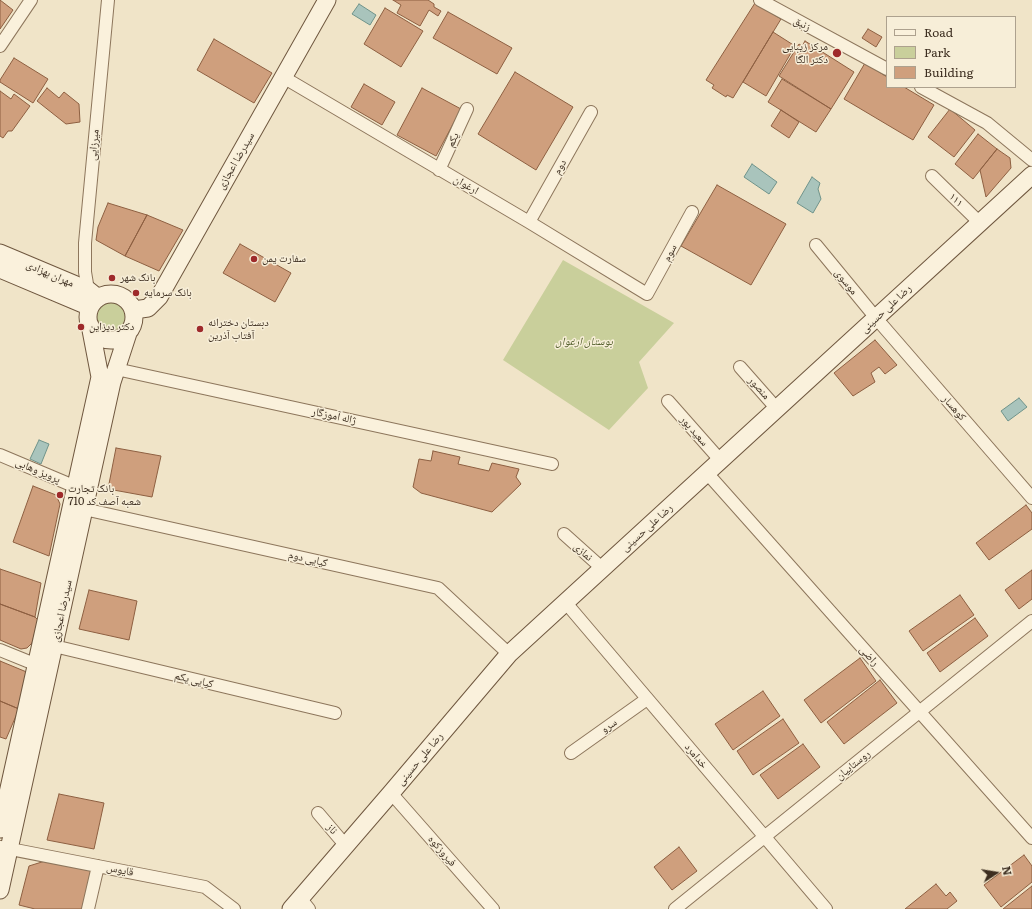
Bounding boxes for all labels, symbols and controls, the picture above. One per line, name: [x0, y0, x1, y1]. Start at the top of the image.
street label: زنبق: [791, 14, 813, 34]
legend: [886, 16, 1016, 88]
text: Road: [924, 23, 953, 41]
place label: مرکز زیبایی دکتر الگا: [782, 40, 828, 66]
text: Park: [924, 43, 950, 61]
marker: مرکز زیبایی دکتر الگا: [831, 47, 843, 59]
text: Building: [924, 63, 973, 81]
street label: میرزایی: [86, 129, 102, 161]
street label: سیدرضا اعجازی: [214, 130, 258, 192]
street label: یکم: [444, 131, 462, 149]
street label: دوم: [551, 157, 569, 177]
street label: ارغوان: [451, 173, 481, 197]
street label: ۱۱۱: [946, 190, 966, 210]
street label: سوم: [660, 242, 680, 264]
place label: سفارت یمن: [262, 252, 306, 266]
marker: سفارت یمن: [249, 254, 259, 264]
street label: مهران بهزادی: [24, 258, 76, 290]
street label: موسوی: [832, 266, 860, 298]
place label: بانک شهر: [120, 271, 155, 285]
marker: بانک شهر: [107, 273, 117, 283]
street label: رضا علی حسینی: [858, 282, 914, 336]
place label: بانک سرمایه: [144, 286, 192, 300]
marker: بانک سرمایه: [131, 288, 141, 298]
place label: دبستان دخترانه آفتاب آذرین: [208, 316, 269, 342]
place label: دکتر دیزاین: [89, 320, 134, 334]
marker: دکتر دیزاین: [76, 322, 86, 332]
marker: دبستان دخترانه آفتاب آذرین: [195, 324, 205, 334]
park label: بوستان ارغوان: [555, 335, 613, 349]
street label: منصور: [745, 374, 773, 402]
street label: کوهسار: [939, 392, 969, 424]
street label: ژاله آموزگار: [311, 405, 357, 427]
street label: سعید پور: [677, 413, 711, 449]
street label: پرویز وهابی: [13, 456, 63, 486]
place label: بانک تجارت شعبه آصف کد 710: [68, 482, 141, 508]
marker: بانک تجارت شعبه آصف کد 710: [55, 490, 65, 500]
street label: رضا علی حسینی: [618, 501, 676, 555]
street label: نمازی: [571, 540, 595, 564]
street label: کیایی دوم: [287, 548, 329, 570]
street label: سیدرضا اعجازی: [49, 579, 75, 643]
street label: راضی: [856, 643, 882, 669]
street label: کیایی یکم: [173, 669, 215, 691]
street label: سرو: [598, 716, 620, 736]
street label: رضا علی حسینی: [394, 730, 446, 788]
street label: خدامرد: [682, 741, 710, 771]
street label: روستاییان: [833, 747, 873, 783]
street label: ناز: [324, 821, 340, 837]
street label: فیروزکوه: [425, 833, 459, 869]
north arrow: [976, 853, 1016, 893]
street label: قایوس: [105, 861, 135, 879]
text: N: [999, 864, 1017, 877]

